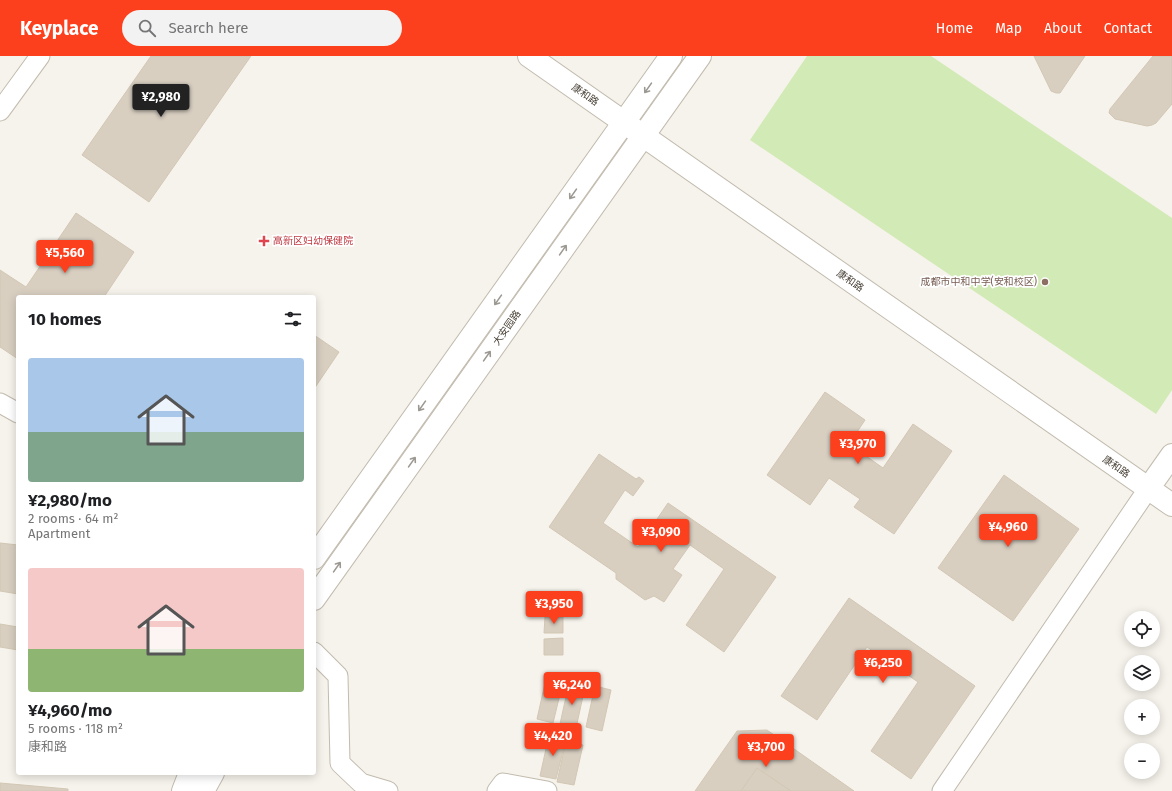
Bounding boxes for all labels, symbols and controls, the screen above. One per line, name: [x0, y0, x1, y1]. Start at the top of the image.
search box: [122, 10, 402, 46]
text: Keyplace: [20, 17, 98, 40]
icon: search: [136, 17, 158, 39]
text: Search here: [168, 19, 249, 37]
text: Home: [936, 20, 973, 37]
text: Map: [995, 20, 1022, 37]
text: About: [1044, 20, 1082, 37]
text: Contact: [1104, 20, 1152, 37]
street label: 康和路: [569, 81, 601, 109]
one-way arrow: [644, 82, 653, 93]
pin: ¥2,980: [128, 84, 194, 118]
text: ¥2,980: [141, 89, 181, 104]
one-way arrow: [569, 188, 577, 199]
marker: 高新区妇幼保健院: [258, 235, 270, 247]
place label: 高新区妇幼保健院: [273, 235, 353, 247]
pin: ¥5,560: [32, 240, 98, 274]
one-way arrow: [559, 244, 567, 255]
text: ¥5,560: [45, 245, 85, 260]
street label: 康和路: [834, 267, 866, 295]
place label: 成都市中和中学(安和校区): [921, 275, 1037, 288]
marker: 成都市中和中学(安和校区): [1040, 277, 1050, 287]
one-way arrow: [494, 294, 502, 305]
icon: filters: [282, 308, 304, 330]
street label: 大安园路: [491, 308, 523, 348]
text: 10 homes: [28, 309, 102, 330]
one-way arrow: [483, 350, 491, 361]
icon: home: [130, 384, 202, 456]
one-way arrow: [418, 400, 426, 411]
pin: ¥3,970: [825, 431, 891, 465]
text: ¥3,970: [839, 436, 877, 451]
street label: 康和路: [1100, 453, 1132, 481]
one-way arrow: [408, 456, 416, 467]
text: ¥2,980/mo: [28, 490, 112, 511]
text: 2 rooms · 64 m²: [28, 511, 118, 526]
pin: ¥4,960: [975, 514, 1041, 548]
pin: ¥3,090: [628, 519, 694, 553]
text: ¥4,960: [988, 519, 1028, 534]
text: ¥3,090: [641, 524, 681, 539]
text: Apartment: [28, 526, 90, 541]
one-way arrow: [333, 562, 341, 573]
pin: ¥3,950: [521, 591, 587, 625]
icon: home: [130, 594, 202, 666]
text: ¥3,950: [535, 596, 573, 611]
map controls: [1124, 611, 1160, 779]
button: locate: [1124, 611, 1160, 647]
pin: ¥6,250: [850, 650, 916, 684]
text: ¥6,250: [864, 655, 902, 670]
button: layers: [1124, 655, 1160, 691]
pin: ¥6,240: [539, 672, 605, 706]
text: ¥6,240: [553, 677, 591, 692]
button: +: [1124, 699, 1160, 735]
text: ¥4,960/mo: [28, 700, 112, 721]
text: 5 rooms · 118 m²: [28, 721, 123, 736]
pin: ¥4,420: [520, 723, 586, 757]
text: ¥4,420: [534, 728, 572, 743]
pin: ¥3,700: [733, 734, 799, 768]
text: 康和路: [28, 739, 67, 754]
text: ¥3,700: [747, 739, 785, 754]
button: −: [1124, 743, 1160, 779]

